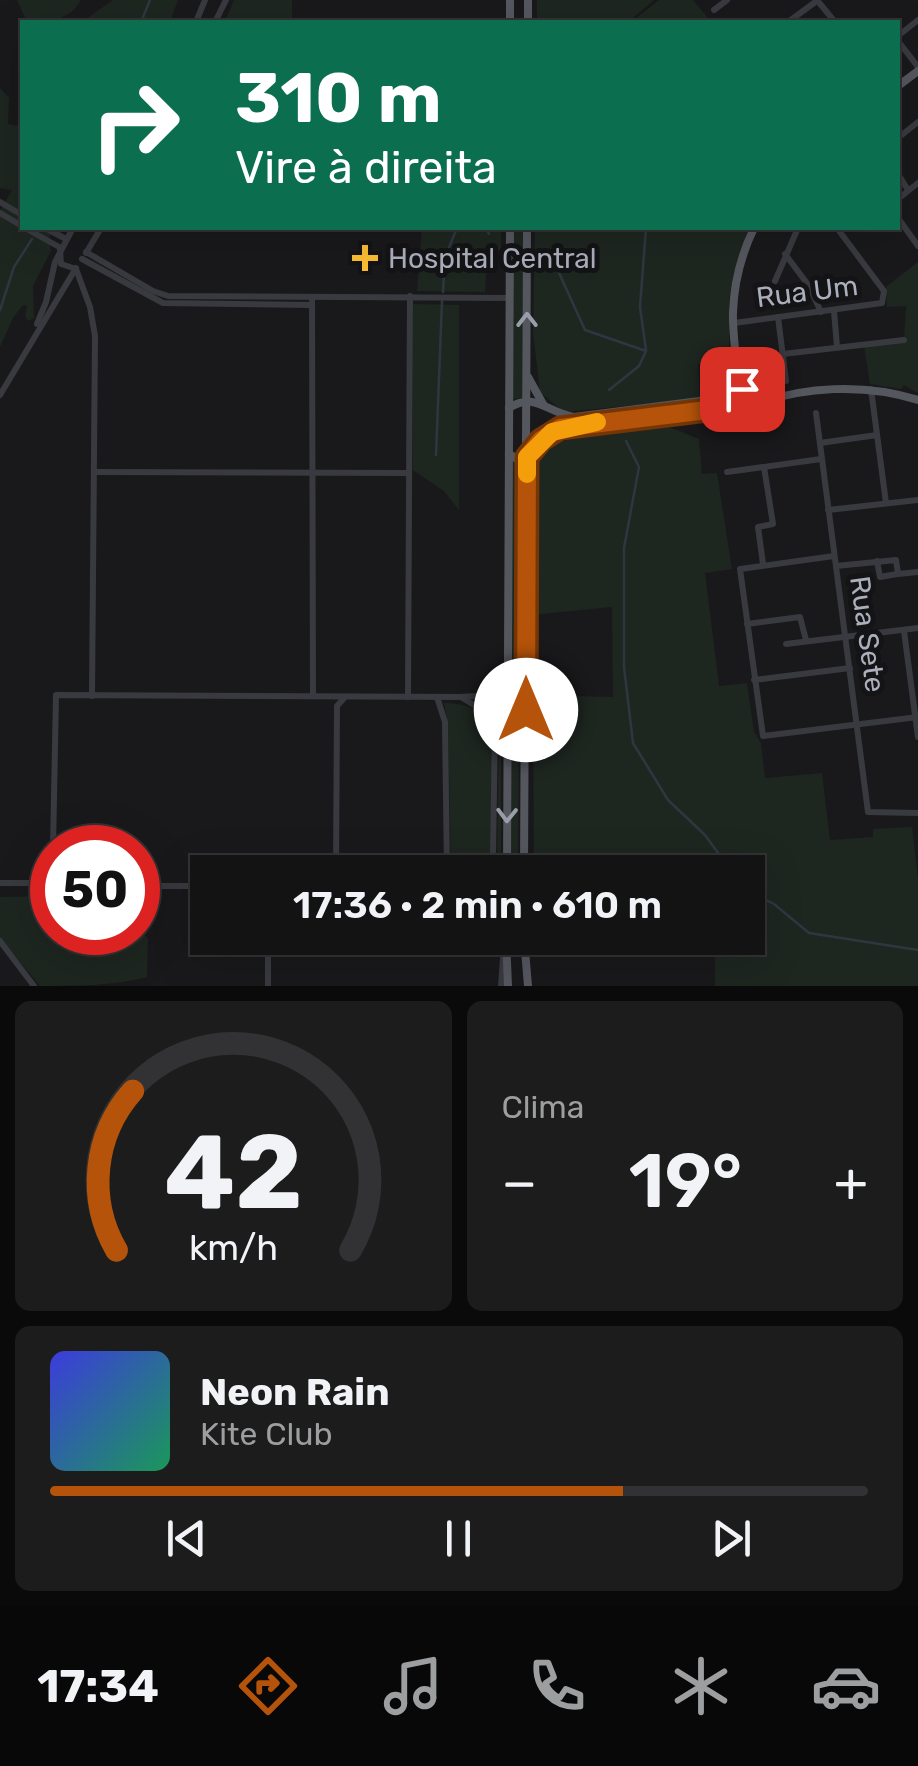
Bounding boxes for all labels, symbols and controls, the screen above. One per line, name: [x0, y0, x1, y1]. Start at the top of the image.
text: 310 m: [235, 57, 442, 140]
icon: right: [70, 60, 200, 190]
text: Vire à direita: [235, 141, 497, 194]
place label: Hospital Central: [388, 242, 597, 275]
marker: Hospital Central: [352, 245, 378, 271]
street label: Rua Um: [754, 269, 860, 314]
one-way arrow: [516, 312, 538, 328]
pin: [700, 347, 785, 432]
icon: arrive: [715, 362, 770, 417]
street label: Rua Sete: [843, 574, 892, 694]
position arrow: [474, 658, 578, 762]
one-way arrow: [497, 807, 518, 823]
speed limit sign: 50: [30, 825, 160, 955]
text: 17:36 · 2 min · 610 m: [293, 882, 662, 928]
text: Clima: [502, 1088, 584, 1126]
text: 42: [164, 1111, 303, 1234]
text: 19°: [629, 1137, 742, 1226]
text: −: [502, 1150, 537, 1215]
text: +: [834, 1150, 868, 1215]
text: km/h: [189, 1227, 278, 1269]
text: Neon Rain: [200, 1369, 390, 1415]
text: Kite Club: [200, 1415, 333, 1453]
icon: previous: [159, 1511, 214, 1566]
icon: pause: [431, 1511, 486, 1566]
icon: next: [704, 1511, 759, 1566]
icon: directions: [233, 1651, 303, 1721]
icon: music: [378, 1651, 448, 1721]
icon: phone: [522, 1651, 592, 1721]
icon: climate: [666, 1651, 736, 1721]
icon: car: [811, 1651, 881, 1721]
text: 17:34: [37, 1660, 159, 1713]

